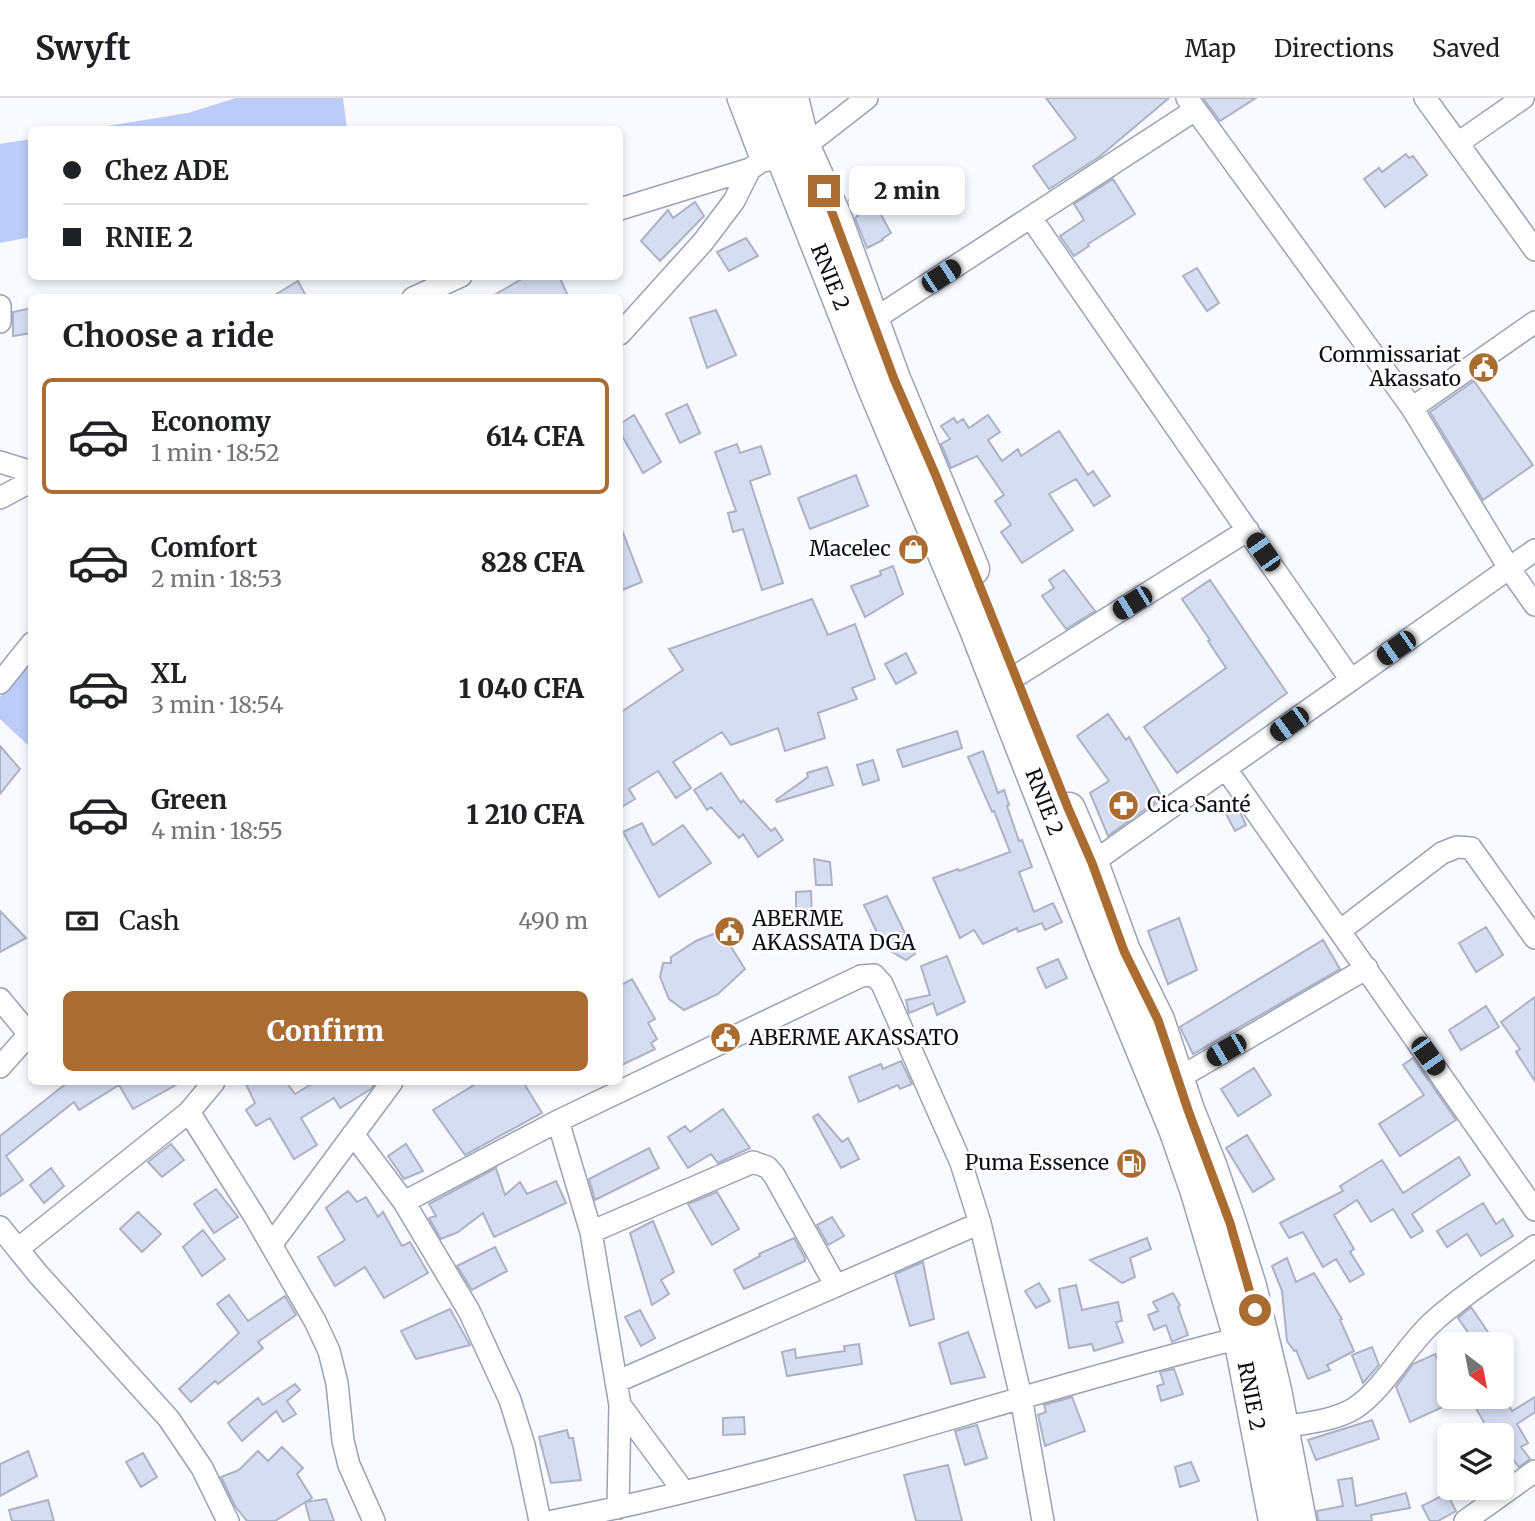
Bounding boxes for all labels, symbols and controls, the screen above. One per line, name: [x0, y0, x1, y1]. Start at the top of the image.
text: Swyft: [35, 28, 130, 69]
text: Map: [1185, 33, 1236, 64]
text: Directions: [1274, 33, 1394, 64]
text: Saved: [1432, 33, 1500, 64]
text: Chez ADE: [105, 154, 229, 187]
callout: 2 min: [848, 166, 964, 216]
route end: [808, 175, 840, 207]
text: 2 min: [874, 176, 940, 205]
text: RNIE 2: [105, 221, 193, 254]
street label: RNIE 2: [805, 240, 856, 314]
car: [918, 256, 965, 296]
text: Choose a ride: [63, 316, 274, 356]
place label: Commissariat Akassato: [1319, 341, 1461, 392]
public building icon: Commissariat Akassato: [1467, 350, 1501, 384]
icon: car: [67, 405, 130, 468]
text: Economy: [151, 405, 271, 438]
text: 614 CFA: [486, 420, 584, 453]
text: 1 min · 18:52: [151, 438, 280, 467]
car: [1243, 529, 1284, 575]
icon: car: [67, 531, 130, 594]
text: Comfort: [151, 531, 257, 564]
shop icon: Macelec: [897, 532, 931, 566]
place label: Macelec: [809, 535, 891, 562]
text: 828 CFA: [481, 546, 584, 579]
text: 2 min · 18:53: [151, 564, 282, 593]
car: [1109, 583, 1156, 623]
car: [1373, 627, 1420, 669]
icon: car: [67, 657, 130, 720]
text: XL: [151, 657, 187, 690]
text: 1 040 CFA: [459, 672, 584, 705]
text: 3 min · 18:54: [151, 690, 284, 719]
car: [1266, 703, 1313, 745]
street label: RNIE 2: [1019, 765, 1070, 839]
icon: car: [67, 783, 130, 846]
text: Green: [151, 783, 227, 816]
pharmacy icon: Cica Santé: [1107, 788, 1141, 822]
place label: Cica Santé: [1147, 791, 1250, 818]
text: 1 210 CFA: [467, 798, 584, 831]
text: 4 min · 18:55: [151, 816, 283, 845]
icon: cash: [63, 902, 101, 940]
text: Cash: [119, 904, 180, 937]
place label: ABERME AKASSATA DGA: [751, 905, 916, 956]
text: 490 m: [518, 906, 588, 935]
public building icon: ABERME AKASSATA DGA: [712, 914, 746, 948]
button: Confirm: [63, 991, 588, 1071]
public building icon: ABERME AKASSATO: [709, 1021, 743, 1055]
place label: ABERME AKASSATO: [748, 1024, 959, 1051]
car: [1203, 1030, 1250, 1070]
car: [1408, 1033, 1449, 1079]
fuel station icon: Puma Essence: [1115, 1146, 1149, 1180]
place label: Puma Essence: [965, 1149, 1109, 1176]
route start: [1239, 1294, 1271, 1326]
north arrow: [1437, 1332, 1514, 1409]
map controls: [1437, 1332, 1514, 1500]
street label: RNIE 2: [1232, 1359, 1271, 1433]
button: layers: [1437, 1423, 1514, 1500]

